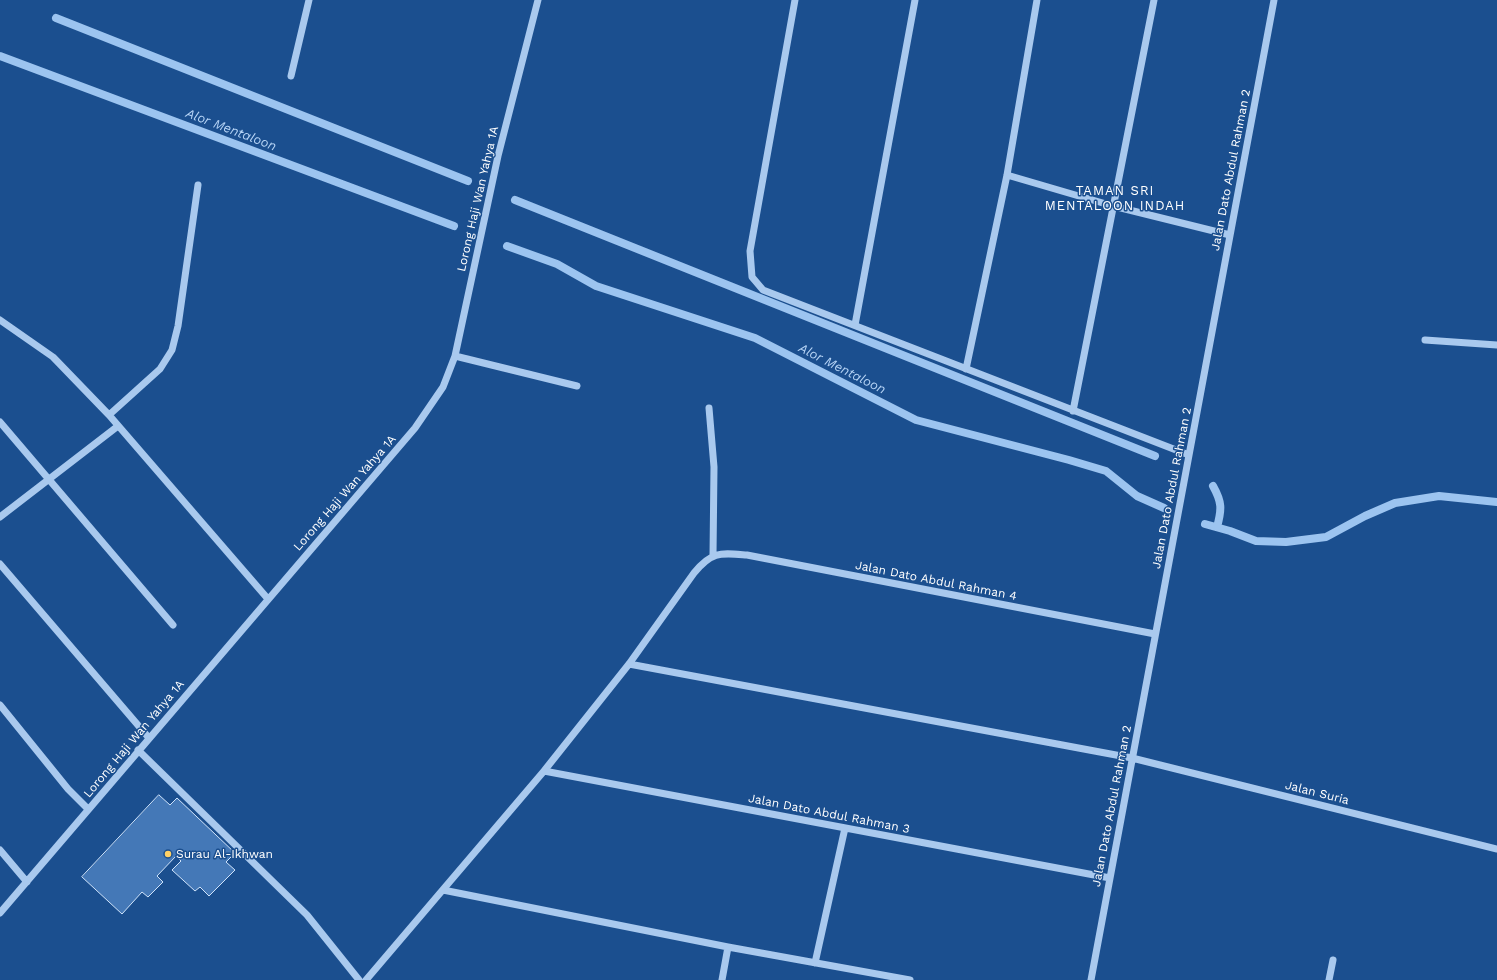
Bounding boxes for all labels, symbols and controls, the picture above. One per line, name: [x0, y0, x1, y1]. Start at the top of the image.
street label: Jalan Dato Abdul Rahman 2: [1208, 88, 1254, 252]
water label: Alor Mentaloon: [184, 106, 278, 154]
street label: Lorong Haji Wan Yahya 1A: [454, 125, 502, 273]
district label: TAMAN SRI MENTALOON INDAH: [1045, 183, 1185, 214]
water label: Alor Mentaloon: [796, 340, 888, 398]
street label: Jalan Dato Abdul Rahman 2: [1149, 406, 1195, 570]
street label: Lorong Haji Wan Yahya 1A: [291, 432, 399, 554]
street label: Jalan Dato Abdul Rahman 4: [854, 558, 1018, 604]
street label: Lorong Haji Wan Yahya 1A: [81, 677, 187, 801]
street label: Jalan Dato Abdul Rahman 2: [1089, 724, 1135, 888]
street label: Jalan Suria: [1284, 778, 1350, 808]
street label: Jalan Dato Abdul Rahman 3: [747, 791, 911, 837]
place label: Surau Al-Ikhwan: [176, 847, 273, 861]
marker: Surau Al-Ikhwan: [163, 849, 173, 859]

